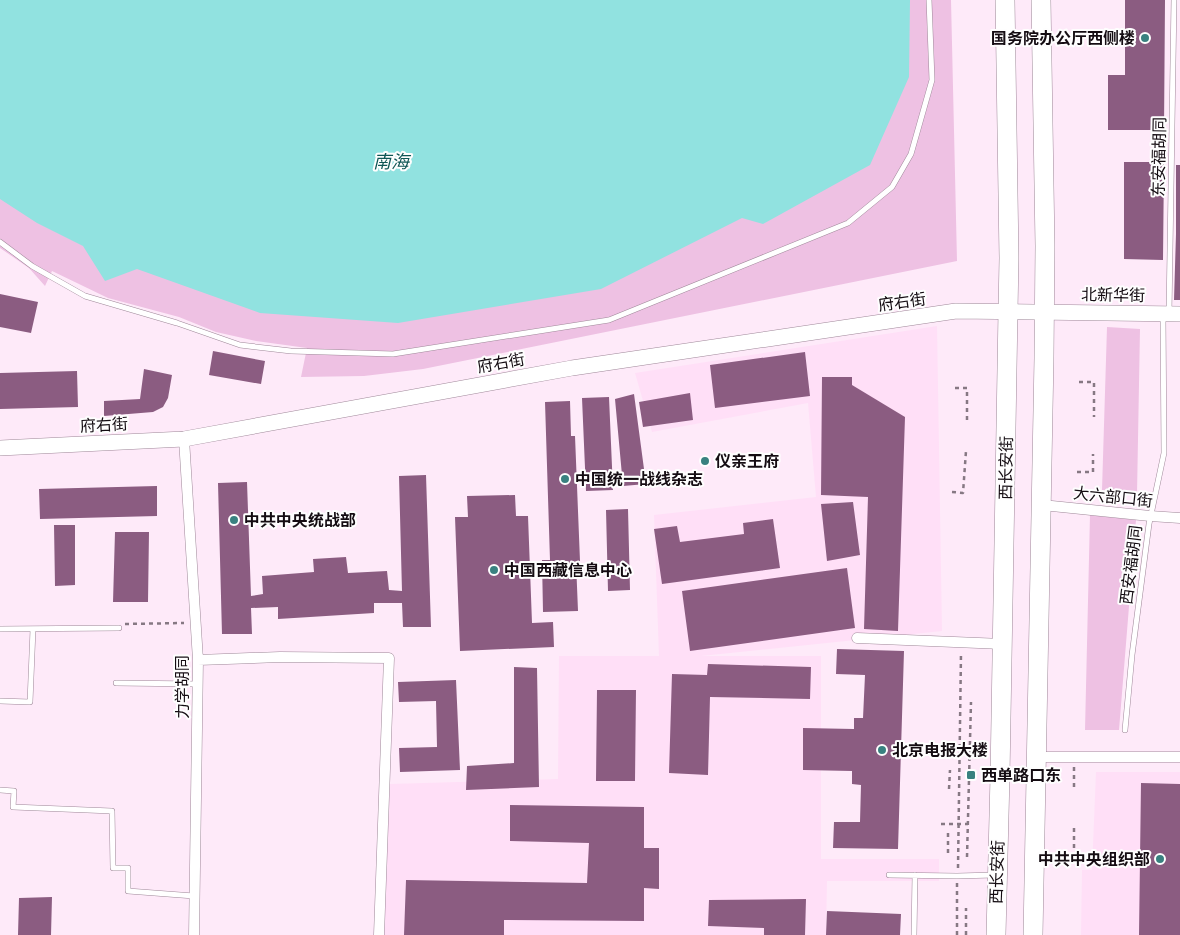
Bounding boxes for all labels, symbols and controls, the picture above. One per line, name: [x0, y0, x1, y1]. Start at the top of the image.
place label: 国务院办公厅西侧楼: [991, 28, 1135, 49]
marker: 国务院办公厅西侧楼: [1139, 32, 1151, 44]
street label: 东安福胡同: [1148, 117, 1170, 197]
water label: 南海: [373, 150, 412, 173]
street label: 北新华街: [1081, 284, 1145, 306]
street label: 府右街: [877, 288, 927, 316]
street label: 府右街: [476, 348, 526, 378]
street label: 府右街: [79, 413, 129, 437]
street label: 西长安街: [995, 436, 1017, 500]
place label: 仪亲王府: [715, 451, 779, 472]
marker: 仪亲王府: [699, 455, 711, 467]
place label: 中国统一战线杂志: [575, 469, 703, 490]
marker: 中国统一战线杂志: [559, 473, 571, 485]
street label: 大六部口街: [1072, 482, 1154, 512]
place label: 中共中央统战部: [244, 510, 356, 531]
marker: 中共中央统战部: [228, 514, 240, 526]
street label: 西安福胡同: [1116, 524, 1146, 606]
place label: 中国西藏信息中心: [504, 560, 632, 581]
marker: 中国西藏信息中心: [488, 564, 500, 576]
street label: 力学胡同: [172, 655, 193, 719]
place label: 北京电报大楼: [892, 740, 988, 761]
marker: 北京电报大楼: [876, 744, 888, 756]
place label: 西单路口东: [981, 765, 1061, 786]
marker: 西单路口东: [965, 769, 977, 781]
street label: 西长安街: [985, 840, 1009, 904]
place label: 中共中央组织部: [1038, 849, 1150, 870]
marker: 中共中央组织部: [1154, 853, 1166, 865]

